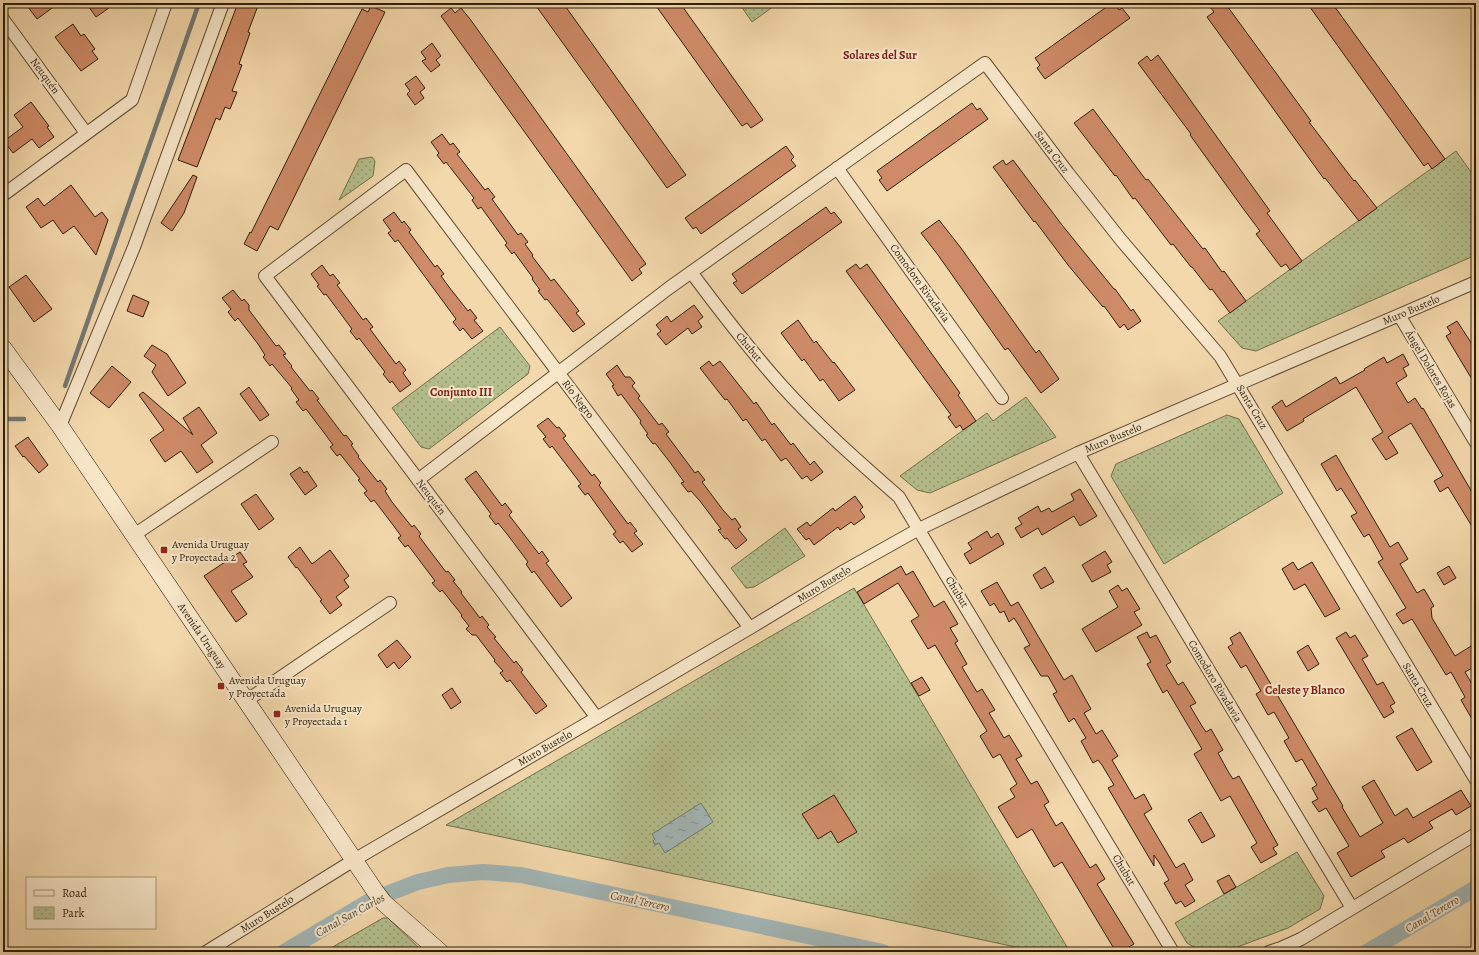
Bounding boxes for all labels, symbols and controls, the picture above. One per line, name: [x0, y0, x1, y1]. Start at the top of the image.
district label: Solares del Sur: [843, 47, 917, 63]
street label: Neuquén: [27, 55, 63, 97]
street label: Santa Cruz: [1031, 128, 1073, 176]
street label: Comodoro Rivadavia: [886, 241, 954, 326]
street label: Muro Bustelo: [1380, 291, 1442, 329]
street label: Ángel Dolores Rojas: [1401, 326, 1460, 411]
street label: Chubut: [732, 329, 766, 365]
street label: Río Negro: [558, 377, 598, 422]
street label: Santa Cruz: [1233, 382, 1271, 432]
district label: Conjunto III: [430, 384, 492, 400]
street label: Muro Bustelo: [1082, 419, 1144, 457]
street label: Neuquén: [413, 476, 449, 518]
place label: Avenida Uruguay y Proyectada 2: [171, 537, 249, 565]
marker: Avenida Uruguay y Proyectada 2: [159, 545, 169, 555]
street label: Muro Bustelo: [794, 562, 854, 606]
street label: Chubut: [942, 574, 972, 611]
street label: Avenida Uruguay: [174, 599, 230, 672]
street label: Comodoro Rivadavia: [1185, 637, 1246, 726]
street label: Santa Cruz: [1399, 660, 1437, 710]
place label: Avenida Uruguay y Proyectada: [228, 673, 306, 701]
marker: Avenida Uruguay y Proyectada: [216, 681, 226, 691]
district label: Celeste y Blanco: [1265, 682, 1345, 698]
place label: Avenida Uruguay y Proyectada 1: [284, 701, 362, 729]
marker: Avenida Uruguay y Proyectada 1: [272, 709, 282, 719]
street label: Muro Bustelo: [515, 726, 575, 770]
street label: Chubut: [1109, 852, 1139, 889]
legend: [26, 877, 156, 929]
text: Road: [62, 885, 88, 901]
water label: Canal Tercero: [609, 887, 671, 915]
water label: Canal San Carlos: [312, 889, 388, 941]
street label: Muro Bustelo: [237, 891, 297, 936]
water label: Canal Tercero: [1402, 892, 1462, 936]
text: Park: [62, 905, 85, 921]

